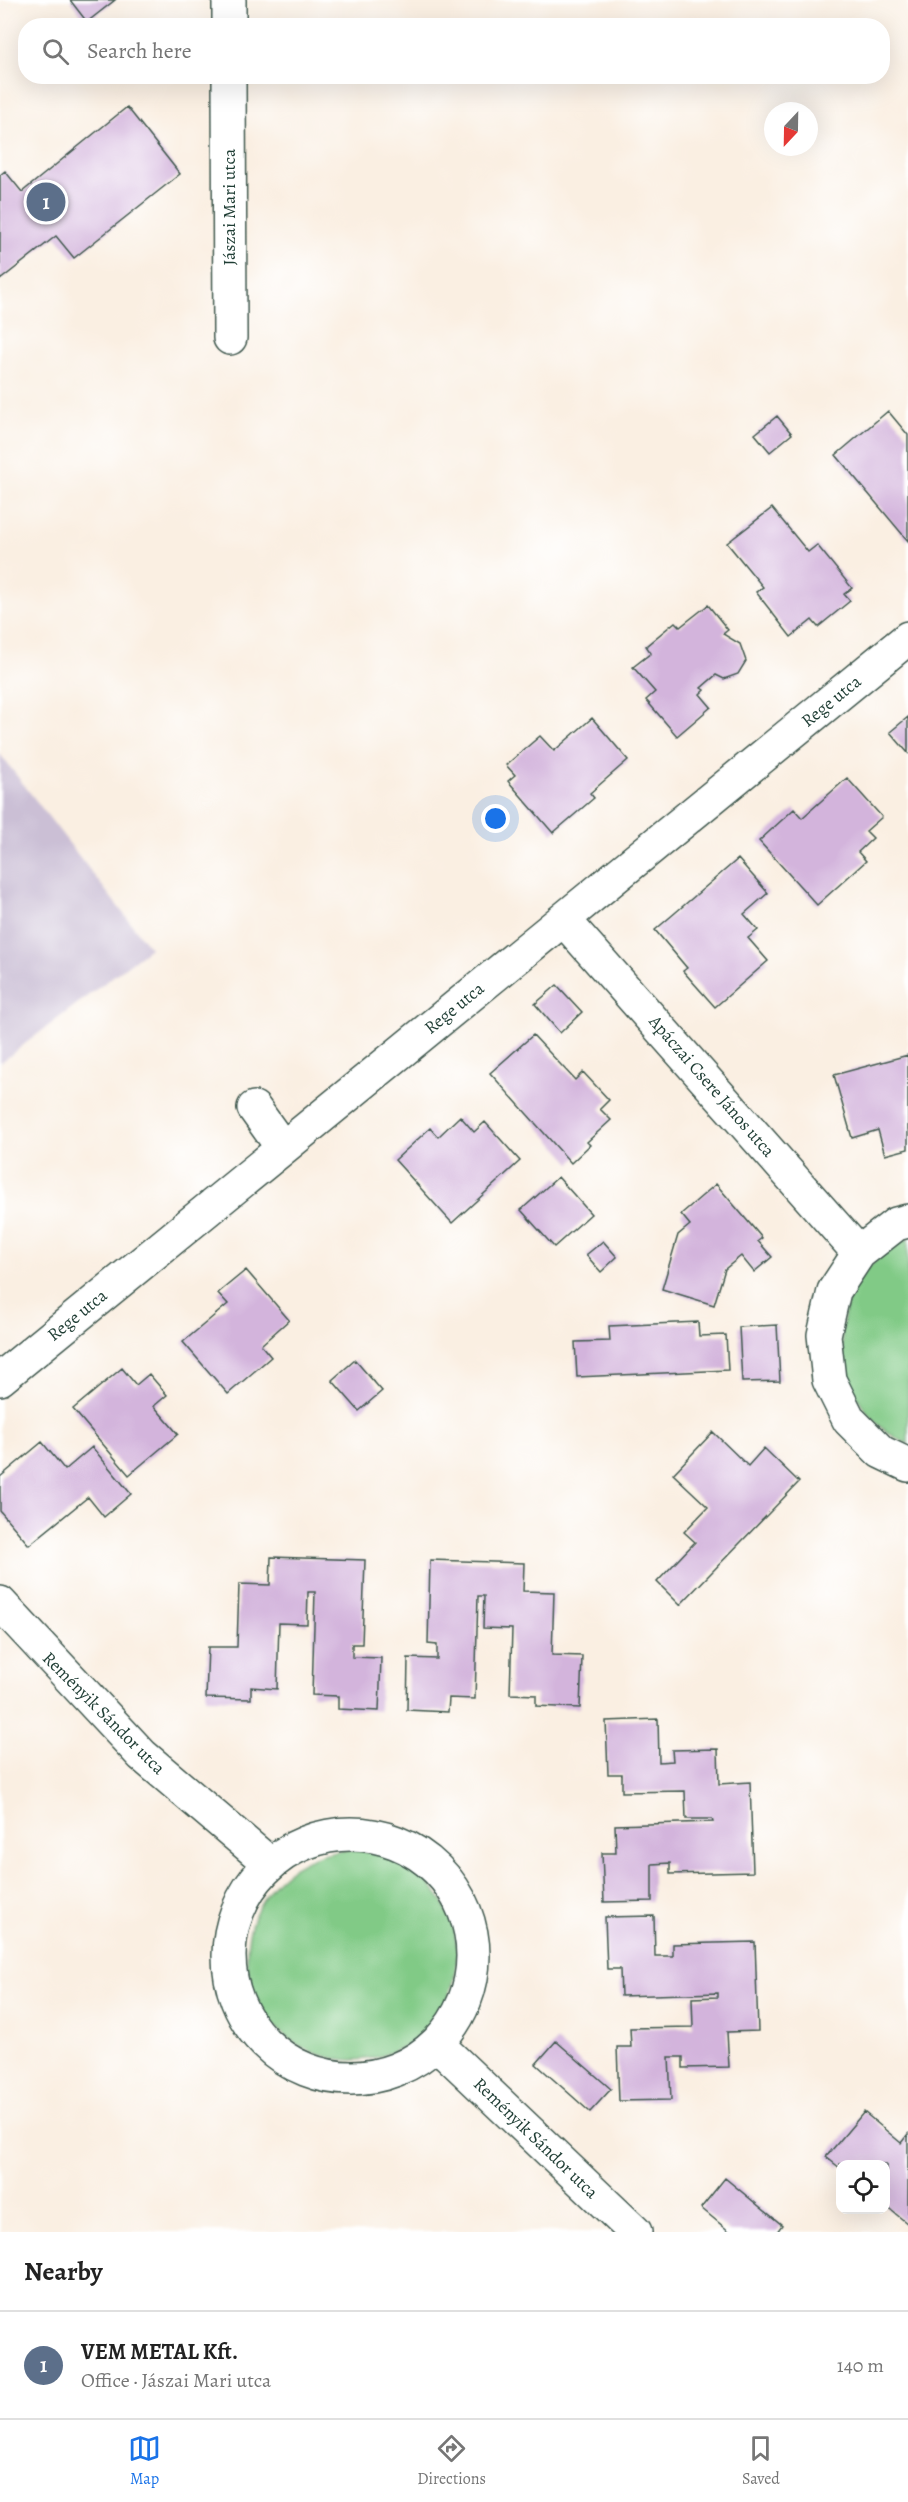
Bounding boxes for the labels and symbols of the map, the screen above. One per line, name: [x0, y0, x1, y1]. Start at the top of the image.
north arrow: [764, 102, 818, 156]
street label: Jászai Mari utca: [217, 148, 241, 265]
pin: 1: [26, 180, 66, 224]
street label: Rege utca: [796, 669, 866, 733]
your location: [481, 804, 510, 833]
street label: Rege utca: [419, 976, 489, 1040]
street label: Apáczai Csere János utca: [643, 1009, 781, 1163]
street label: Rege utca: [42, 1283, 112, 1347]
street label: Reményik Sándor utca: [37, 1646, 171, 1780]
street label: Reményik Sándor utca: [468, 2072, 604, 2204]

